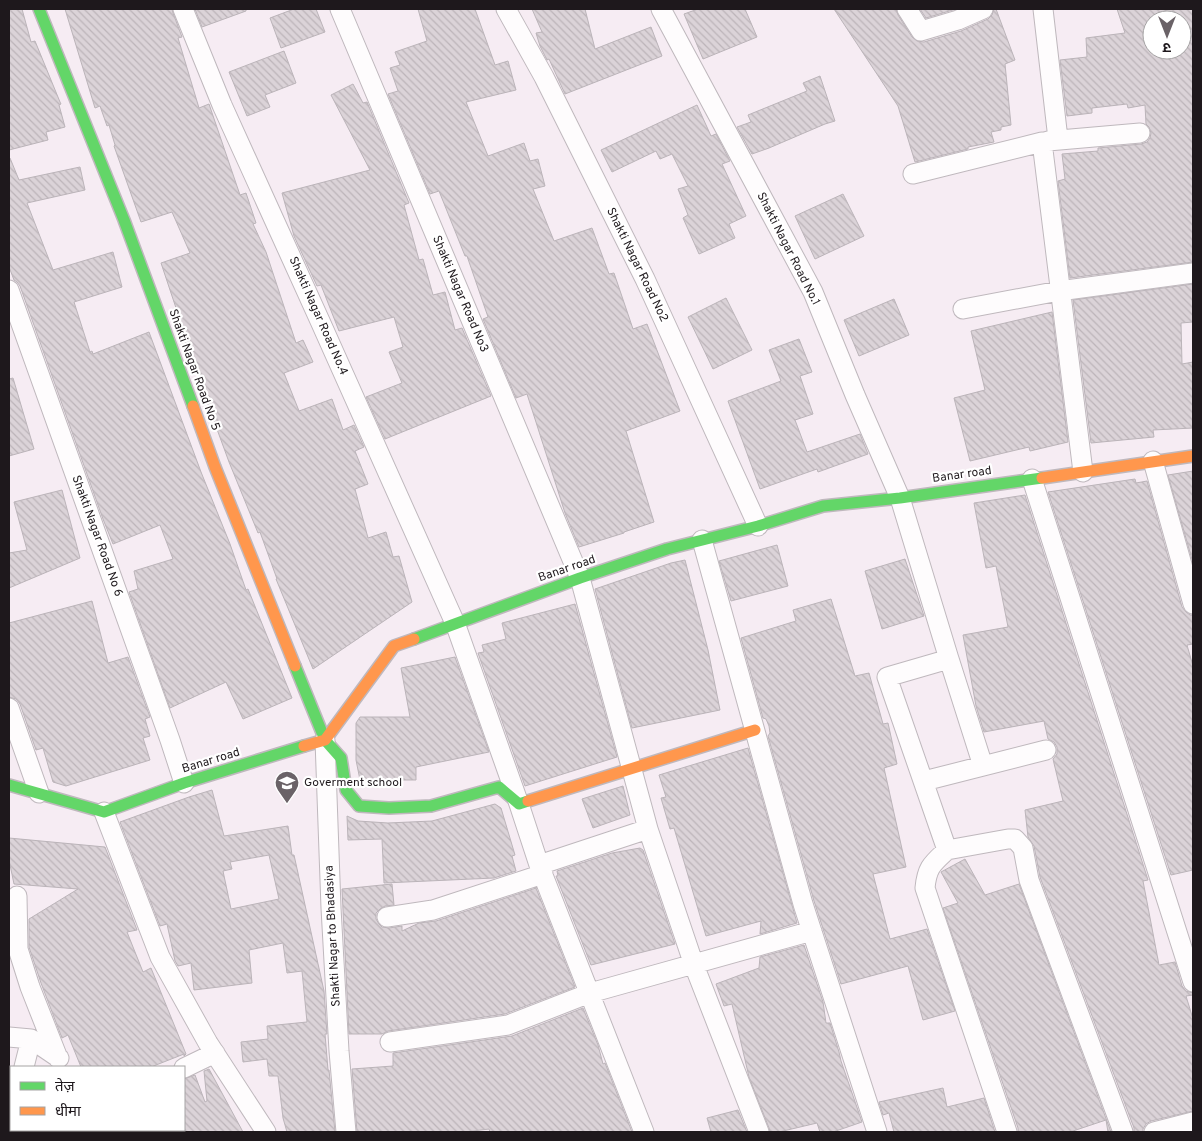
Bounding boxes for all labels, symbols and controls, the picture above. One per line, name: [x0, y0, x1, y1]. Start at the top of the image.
north arrow: [1142, 10, 1192, 60]
text: उ: [1162, 38, 1171, 55]
street label: Shakti Nagar Road No.1: [752, 190, 824, 308]
street label: Shakti Nagar Road No2: [602, 205, 672, 325]
street label: Shakti Nagar Road No3: [428, 233, 492, 355]
street label: Shakti Nagar Road No.4: [285, 254, 351, 378]
street label: Shakti Nagar Road No 5: [165, 307, 223, 433]
street label: Banar road: [931, 463, 993, 487]
street label: Shakti Nagar Road No 6: [68, 473, 126, 599]
street label: Banar road: [536, 552, 598, 586]
street label: Banar road: [180, 745, 242, 777]
school or university icon: Goverment school: [274, 770, 300, 804]
place label: Goverment school: [304, 775, 402, 791]
street label: Shakti Nagar to Bhadasiya: [321, 865, 345, 1007]
legend: [10, 1066, 185, 1131]
text: तेज़: [55, 1077, 76, 1097]
text: धीमा: [55, 1103, 82, 1122]

